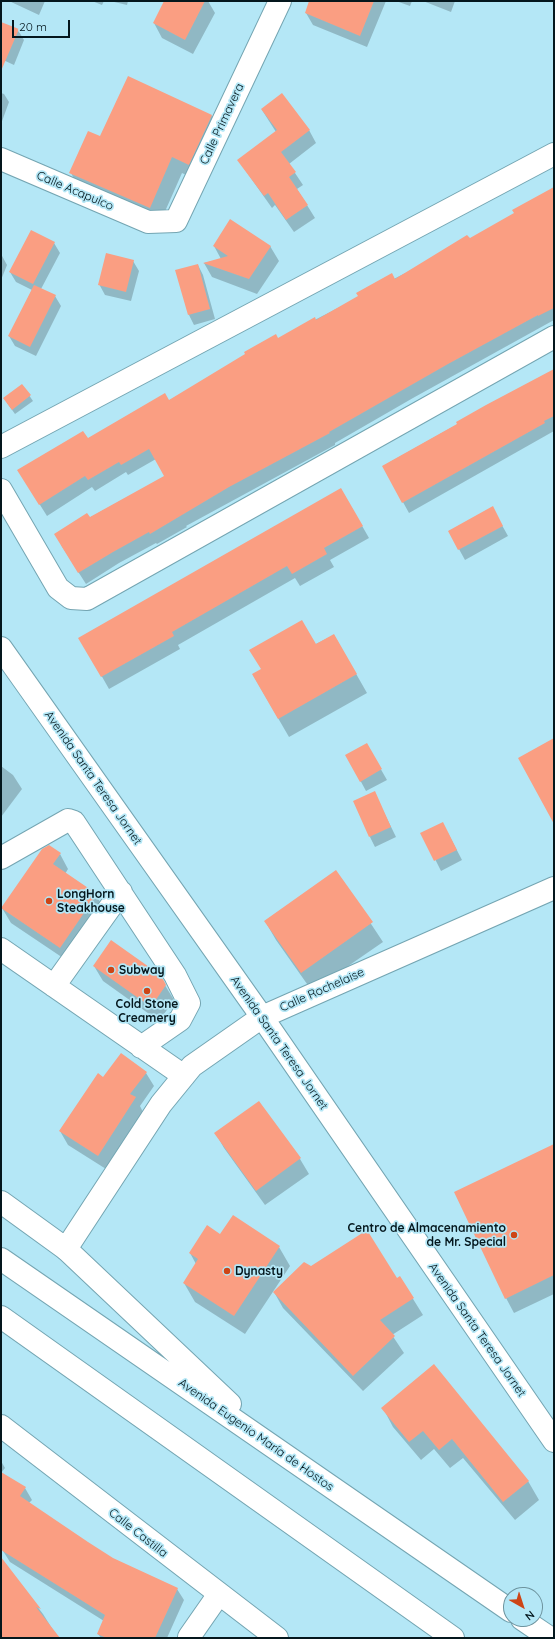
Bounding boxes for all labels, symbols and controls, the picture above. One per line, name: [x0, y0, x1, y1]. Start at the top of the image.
scale bar: [14, 12, 72, 38]
text: 20 m: [19, 19, 47, 34]
street label: Calle Primavera: [197, 81, 247, 167]
street label: Calle Acapulco: [34, 168, 116, 214]
street label: Avenida Santa Teresa Jornet: [41, 708, 145, 848]
place label: LongHorn Steakhouse: [57, 887, 125, 915]
marker: LongHorn Steakhouse: [44, 896, 54, 906]
place label: Subway: [119, 963, 165, 977]
marker: Subway: [106, 965, 116, 975]
street label: Calle Rochelaise: [278, 965, 366, 1015]
street label: Avenida Santa Teresa Jornet: [227, 973, 331, 1113]
marker: Cold Stone Creamery: [142, 986, 152, 996]
place label: Cold Stone Creamery: [116, 997, 178, 1025]
place label: Centro de Almacenamiento de Mr. Special: [348, 1221, 506, 1249]
marker: Centro de Almacenamiento de Mr. Special: [509, 1230, 519, 1240]
street label: Avenida Santa Teresa Jornet: [425, 1260, 529, 1400]
place label: Dynasty: [235, 1264, 283, 1278]
marker: Dynasty: [222, 1266, 232, 1276]
street label: Avenida Eugenio María de Hostos: [176, 1376, 336, 1494]
street label: Calle Castilla: [106, 1506, 170, 1560]
north arrow: [503, 1587, 543, 1627]
text: N: [522, 1608, 537, 1624]

